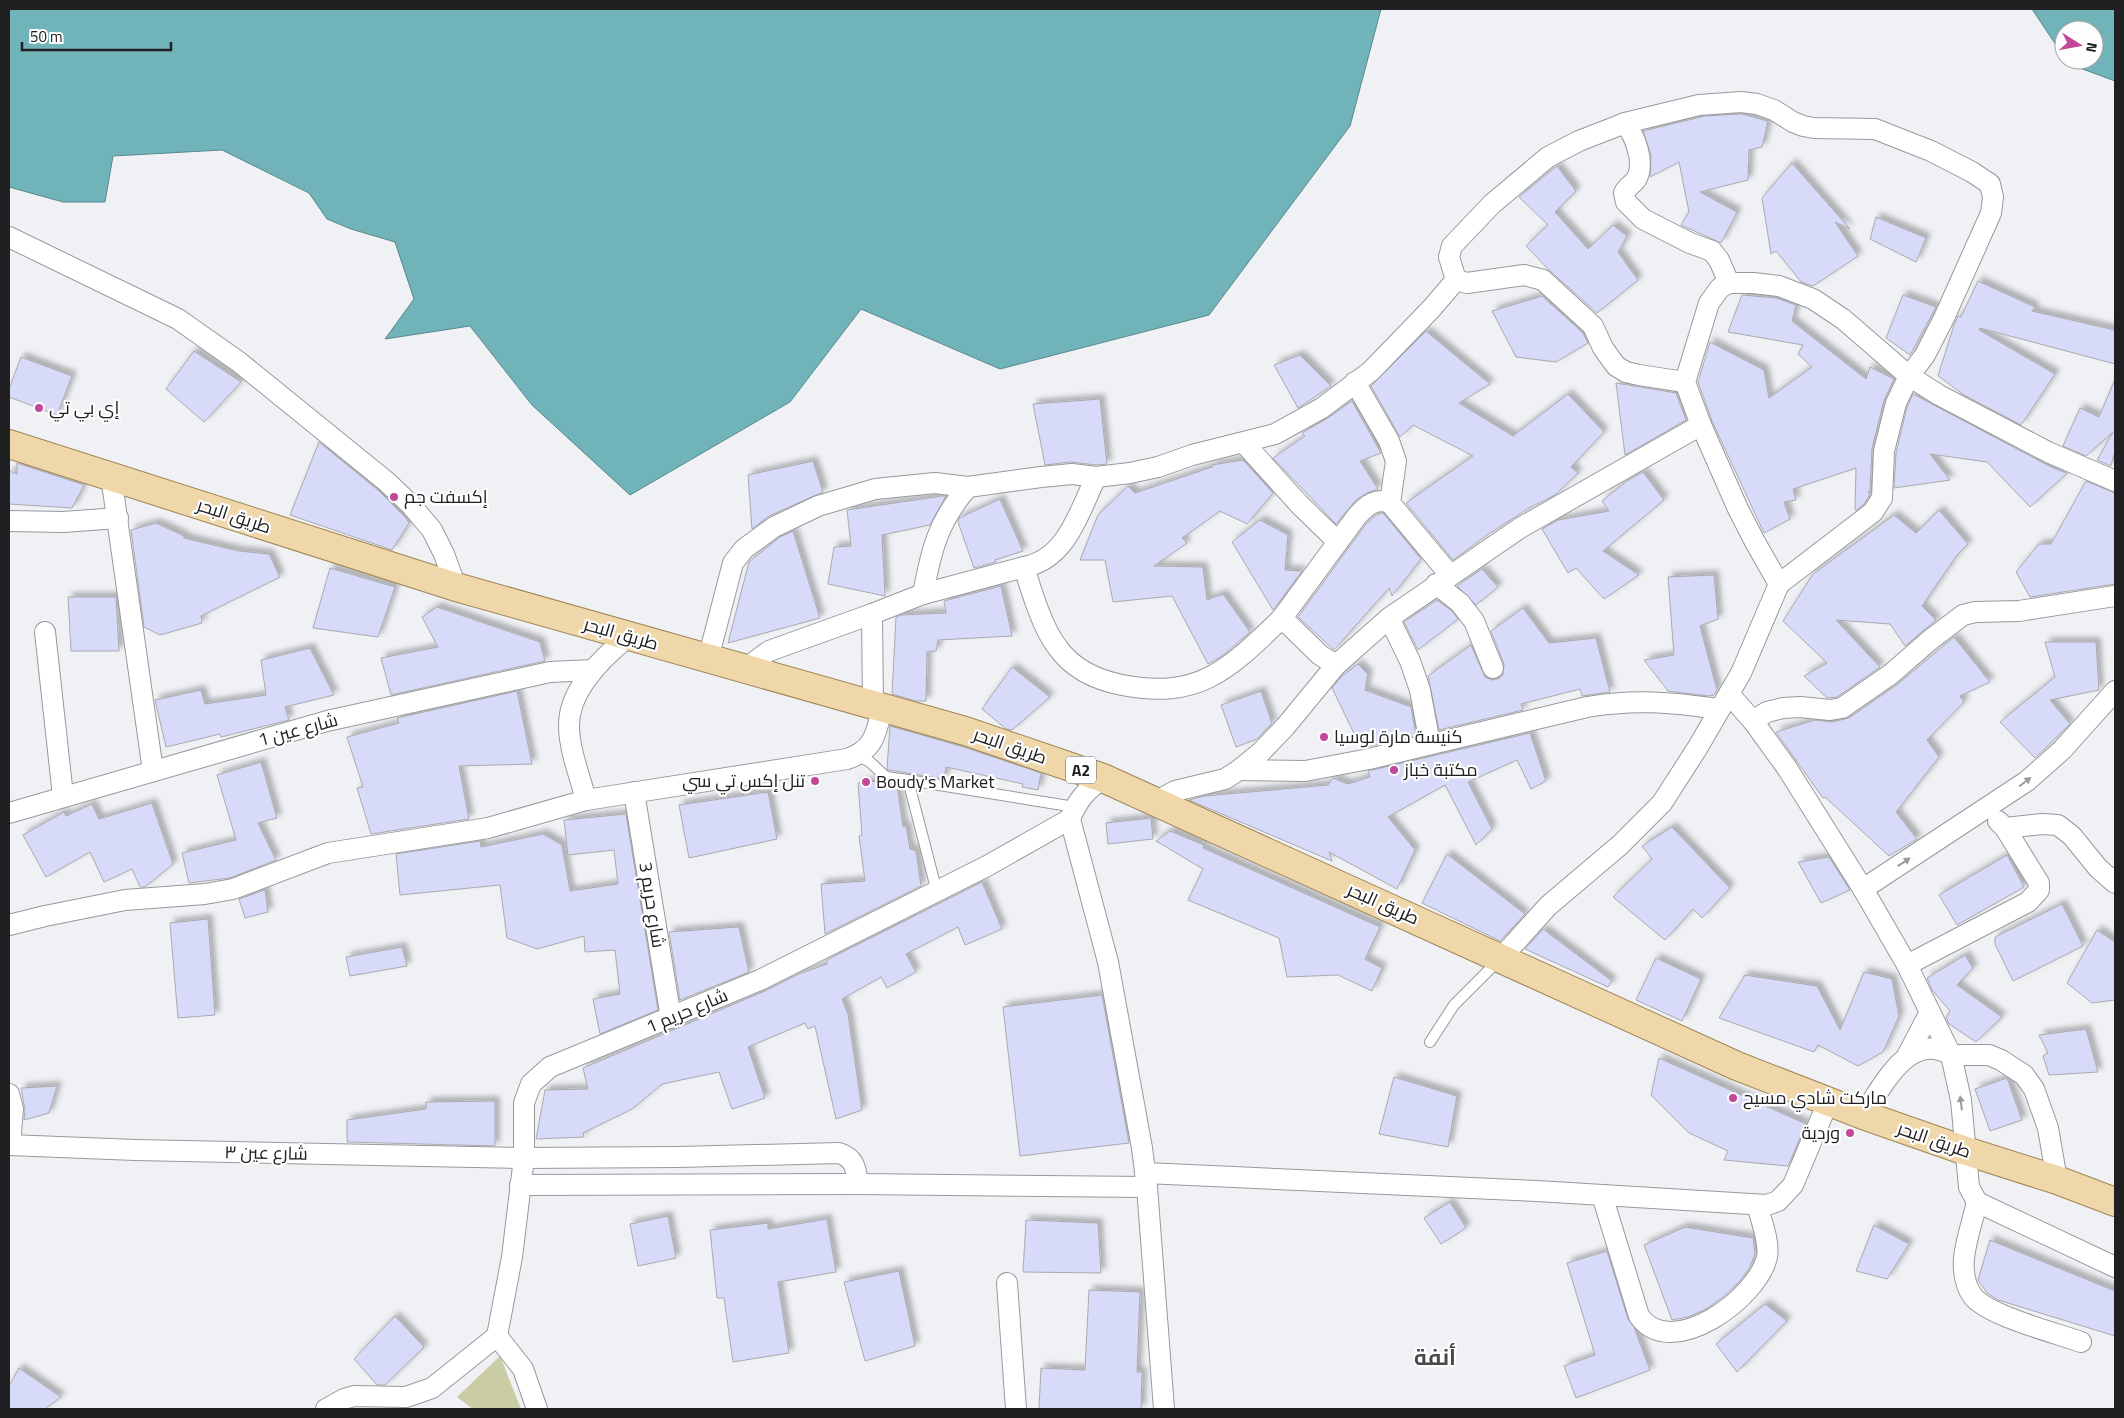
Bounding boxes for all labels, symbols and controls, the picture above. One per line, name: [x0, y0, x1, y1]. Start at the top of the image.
scale bar: [22, 20, 171, 52]
north arrow: [2054, 20, 2104, 70]
text: 50 m: [30, 25, 63, 48]
text: N: [2081, 41, 2103, 54]
place label: إي بي تي: [49, 394, 119, 422]
marker: إي بي تي: [33, 402, 45, 414]
place label: إكسفت جم: [404, 483, 488, 510]
street label: طريق البحر: [193, 491, 275, 540]
marker: إكسفت جم: [388, 491, 400, 503]
street label: طريق البحر: [580, 610, 662, 657]
street label: شارع عين 1: [255, 706, 341, 753]
street label: طريق البحر: [969, 720, 1051, 771]
place label: كنيسة مارة لوسيا: [1334, 723, 1463, 750]
marker: كنيسة مارة لوسيا: [1318, 731, 1330, 743]
road number: A2: [1066, 756, 1096, 784]
place label: مكتبة خباز: [1403, 756, 1478, 783]
marker: مكتبة خباز: [1388, 764, 1400, 776]
place label: تنل إكس تي سي: [682, 767, 805, 795]
place label: Boudy's Market: [876, 768, 995, 795]
marker: تنل إكس تي سي: [809, 775, 821, 787]
marker: Boudy's Market: [860, 776, 872, 788]
one-way arrow: [2018, 777, 2032, 787]
one-way arrow: [1897, 857, 1910, 867]
street label: شارع حريم 3: [632, 860, 673, 950]
street label: طريق البحر: [1342, 875, 1424, 931]
street label: شارع حريم 1: [642, 981, 732, 1040]
place label: ماركت شادي مسيح: [1743, 1084, 1887, 1112]
marker: ماركت شادي مسيح: [1727, 1092, 1739, 1104]
one-way arrow: [1957, 1095, 1965, 1111]
street label: طريق البحر: [1893, 1114, 1975, 1165]
place label: وردية: [1802, 1119, 1840, 1146]
marker: وردية: [1844, 1127, 1856, 1139]
street label: شارع عين ٣: [224, 1138, 308, 1167]
district label: أنفة: [1414, 1340, 1456, 1374]

